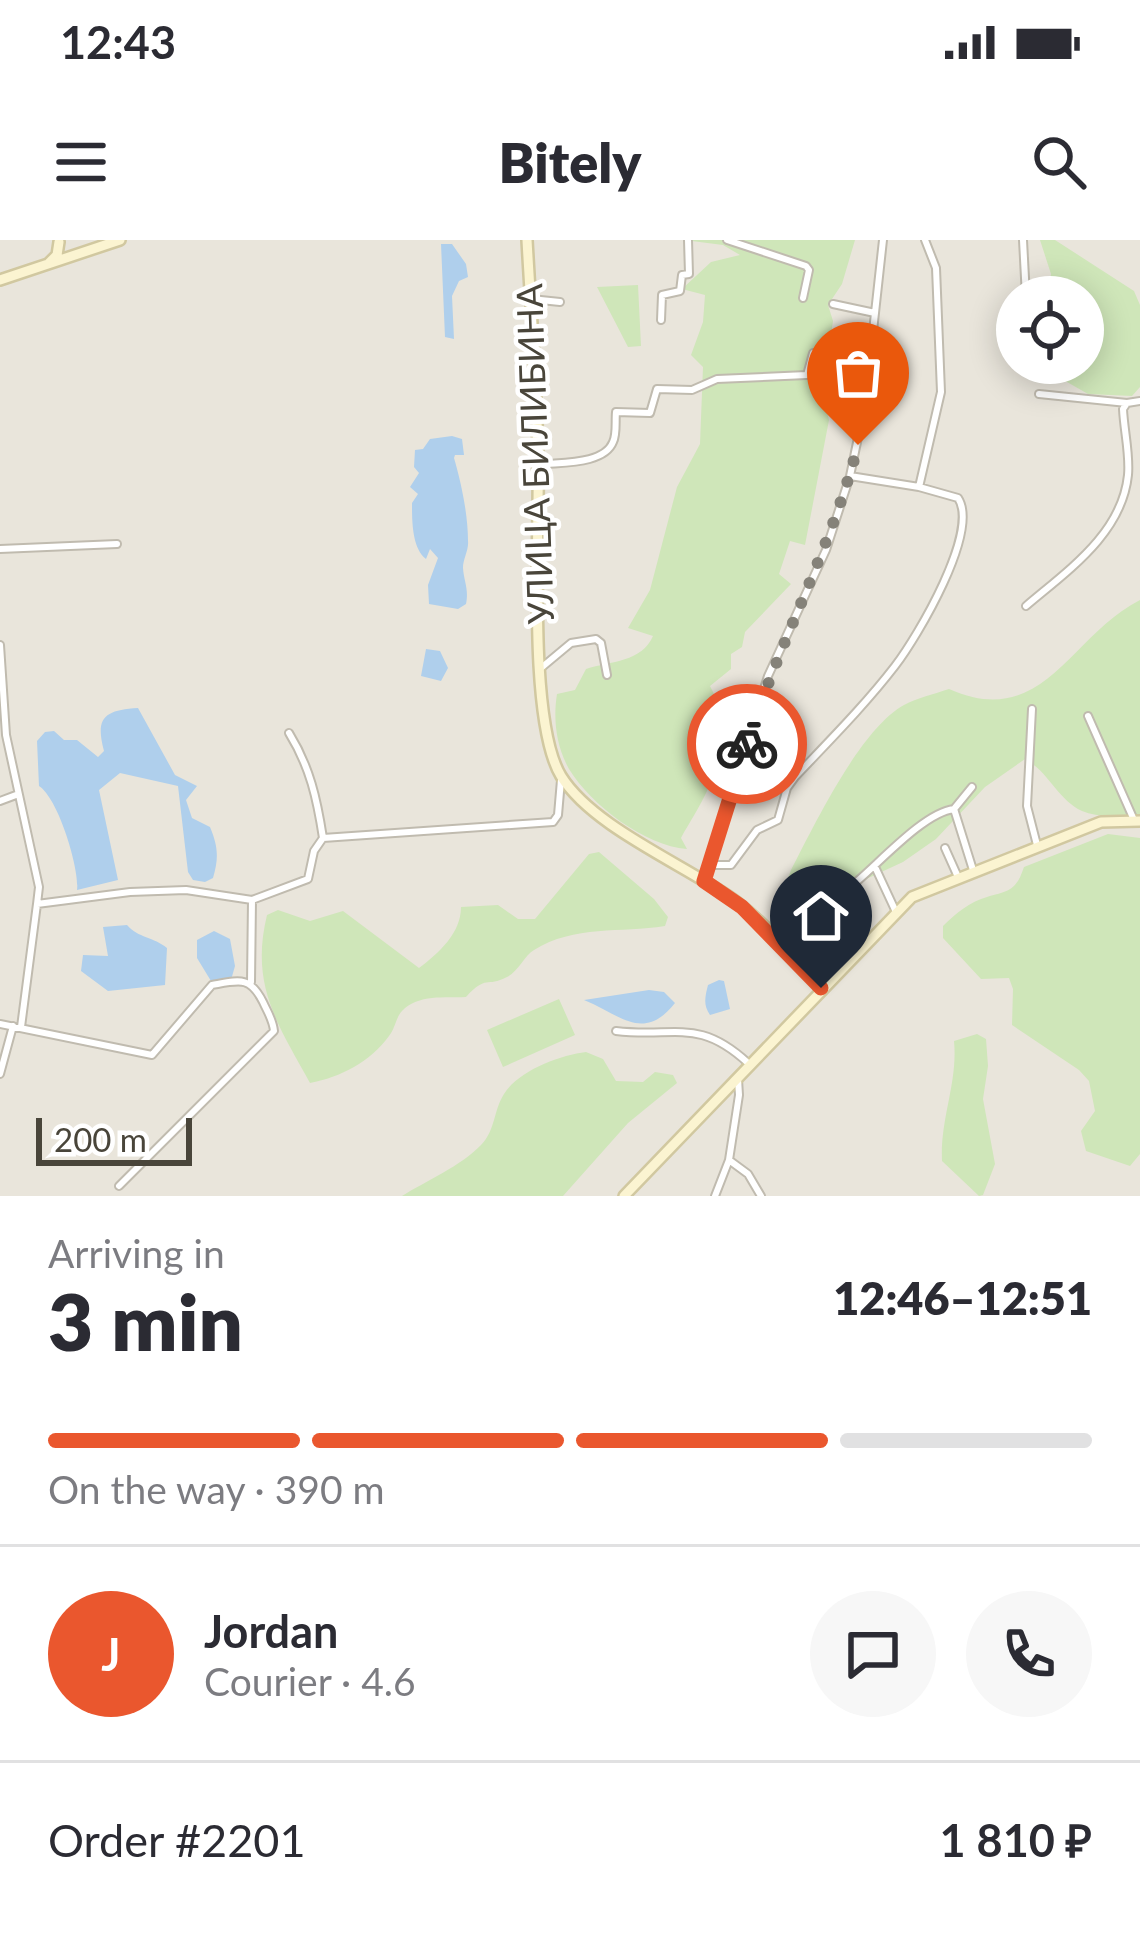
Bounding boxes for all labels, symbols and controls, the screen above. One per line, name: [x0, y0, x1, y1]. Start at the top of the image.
text: 12:43: [60, 15, 176, 69]
icon: menu: [48, 129, 114, 195]
icon: search: [1026, 129, 1092, 195]
text: Bitely: [499, 130, 641, 195]
map controls: [996, 276, 1104, 384]
button: locate: [996, 276, 1104, 384]
street label: УЛИЦА БИЛИБИНА: [506, 282, 562, 625]
pin: [807, 322, 909, 445]
icon: bag: [825, 340, 891, 406]
courier: [687, 684, 807, 804]
icon: bike: [714, 711, 780, 777]
pin: [770, 865, 872, 988]
icon: home: [788, 883, 854, 949]
scale bar: [36, 1112, 192, 1165]
text: 200 m: [54, 1119, 147, 1159]
text: Arriving in: [48, 1230, 225, 1276]
text: 12:46–12:51: [833, 1271, 1092, 1325]
text: 3 min: [48, 1274, 243, 1368]
text: On the way · 390 m: [48, 1466, 385, 1512]
button: chat: [810, 1591, 936, 1717]
button: phone: [966, 1591, 1092, 1717]
text: Jordan: [204, 1604, 338, 1658]
text: J: [101, 1627, 121, 1681]
text: Courier · 4.6: [204, 1658, 416, 1704]
text: Order #2201: [48, 1813, 306, 1867]
text: 1 810 ₽: [940, 1813, 1092, 1867]

